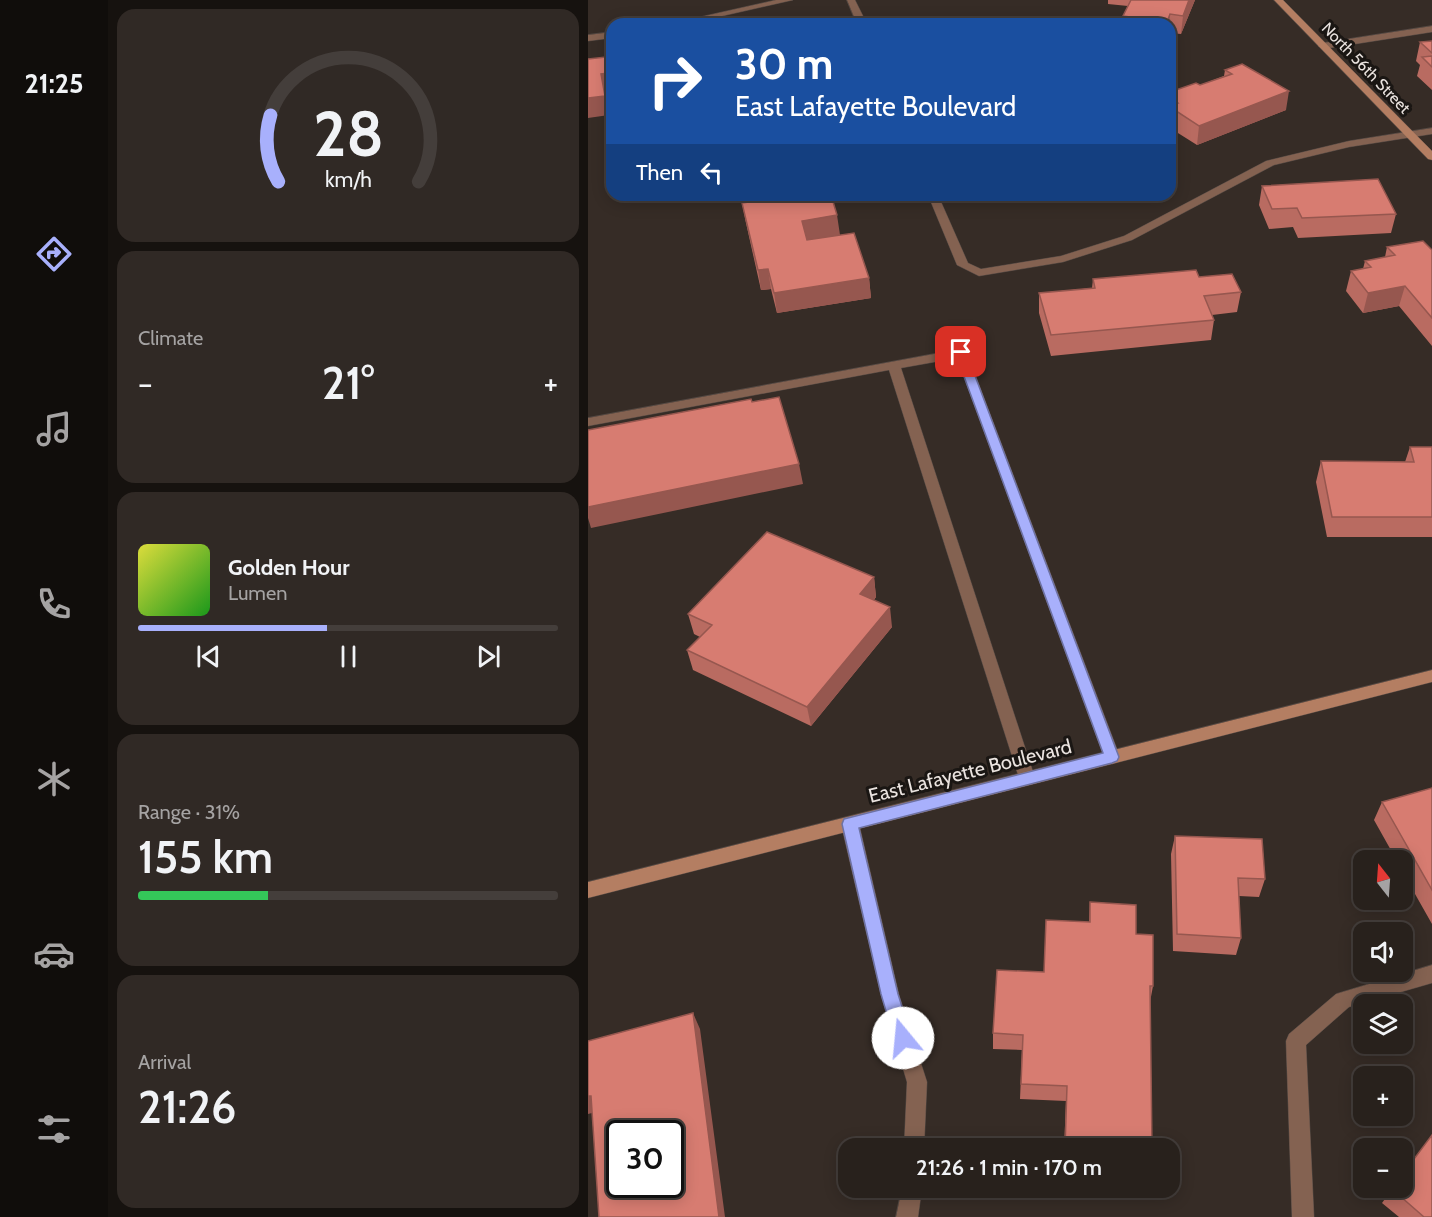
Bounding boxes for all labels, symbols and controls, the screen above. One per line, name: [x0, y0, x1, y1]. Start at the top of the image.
street label: North 56th Street: [1318, 19, 1415, 118]
text: 30 m: [735, 38, 833, 90]
icon: right: [636, 42, 714, 120]
text: 21:25: [24, 67, 84, 100]
text: East Lafayette Boulevard: [735, 90, 1016, 123]
text: 28: [313, 96, 383, 172]
icon: left: [695, 156, 728, 189]
text: Then: [636, 159, 683, 186]
text: km/h: [325, 167, 371, 193]
icon: directions: [33, 233, 75, 275]
text: Climate: [138, 326, 203, 350]
pin: [935, 326, 986, 377]
icon: arrive: [944, 335, 977, 368]
text: 21°: [322, 356, 374, 410]
text: −: [138, 363, 153, 403]
text: +: [543, 363, 558, 403]
icon: music: [33, 408, 75, 450]
text: Golden Hour: [228, 554, 349, 581]
text: Lumen: [228, 581, 287, 605]
icon: phone: [33, 583, 75, 625]
icon: previous: [192, 640, 225, 673]
icon: pause: [332, 640, 365, 673]
icon: next: [472, 640, 505, 673]
street label: East Lafayette Boulevard: [866, 734, 1074, 808]
icon: climate: [33, 758, 75, 800]
text: Range · 31%: [138, 800, 240, 824]
text: 155 km: [138, 830, 273, 884]
north arrow: [1353, 850, 1413, 910]
map controls: [1353, 850, 1413, 1198]
button: sound: [1353, 922, 1413, 982]
icon: car: [33, 933, 75, 975]
button: layers: [1353, 994, 1413, 1054]
position arrow: [871, 1006, 935, 1070]
text: Arrival: [138, 1050, 191, 1074]
button: +: [1353, 1066, 1413, 1126]
text: 21:26: [138, 1080, 236, 1134]
icon: filters: [33, 1108, 75, 1150]
speed limit sign: 30: [606, 1120, 684, 1198]
button: −: [1353, 1138, 1413, 1198]
text: 21:26 · 1 min · 170 m: [916, 1154, 1102, 1181]

